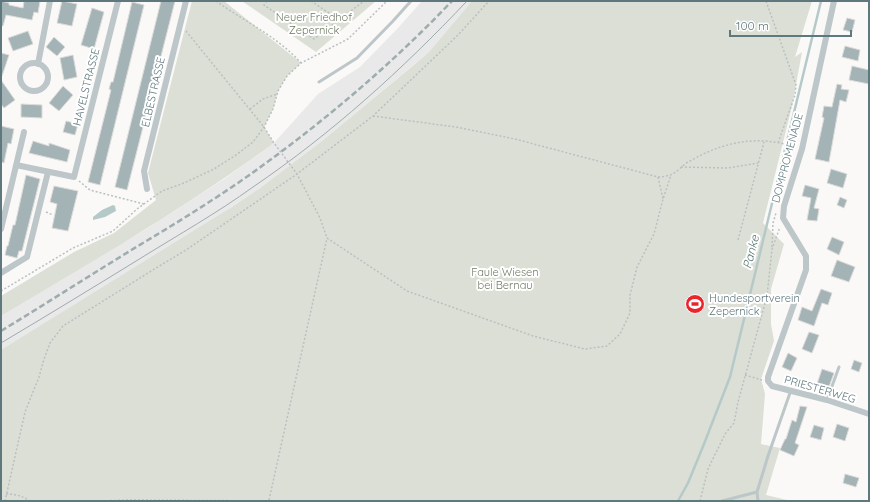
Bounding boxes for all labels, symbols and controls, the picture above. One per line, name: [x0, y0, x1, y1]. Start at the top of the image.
park label: Neuer Friedhof Zepernick: [276, 10, 352, 37]
scale bar: [730, 12, 851, 38]
text: 100 m: [736, 18, 769, 33]
street label: HAVELSTRASSE: [70, 47, 102, 127]
street label: ELBESTRASSE: [138, 56, 168, 128]
street label: DOMPROMENADE: [768, 112, 806, 204]
water label: Panke: [739, 232, 762, 270]
park label: Faule Wiesen bei Bernau: [471, 265, 539, 292]
place label: Hundesportverein Zepernick: [709, 291, 800, 318]
sports icon: Hundesportverein Zepernick: [684, 293, 706, 315]
street label: PRIESTERWEG: [783, 372, 857, 406]

